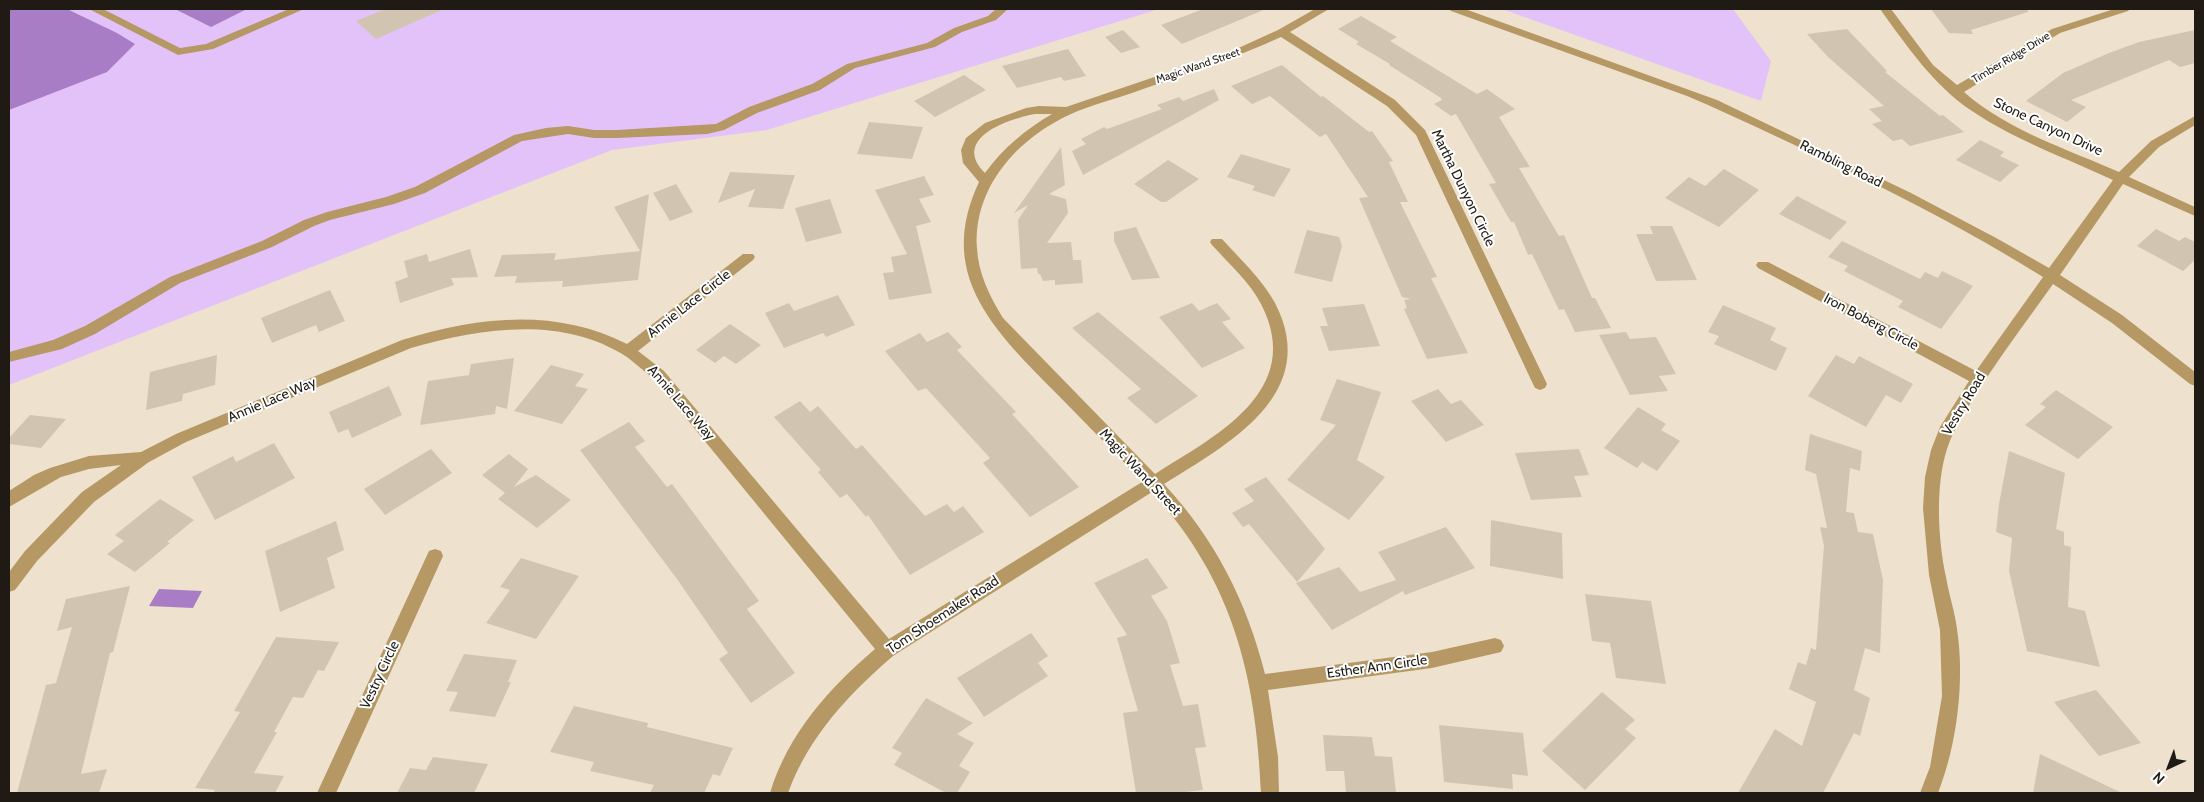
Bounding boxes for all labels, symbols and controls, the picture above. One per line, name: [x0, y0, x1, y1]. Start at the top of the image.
street label: Timber Ridge Drive: [1970, 30, 2052, 86]
street label: Magic Wand Street: [1154, 45, 1242, 87]
street label: Stone Canyon Drive: [1991, 94, 2105, 160]
street label: Martha Dunyon Circle: [1427, 127, 1499, 249]
street label: Rambling Road: [1797, 137, 1885, 191]
street label: Annie Lace Circle: [644, 266, 734, 342]
street label: Iron Boberg Circle: [1821, 290, 1921, 354]
street label: Annie Lace Way: [644, 362, 718, 444]
street label: Vestry Road: [1939, 370, 1989, 438]
street label: Annie Lace Way: [225, 374, 319, 426]
street label: Magic Wand Street: [1096, 425, 1184, 519]
street label: Tom Shoemaker Road: [884, 573, 1002, 657]
street label: Vestry Circle: [357, 638, 403, 712]
street label: Esther Ann Circle: [1326, 652, 1428, 682]
north arrow: [2144, 742, 2194, 792]
text: N: [2149, 768, 2169, 788]

